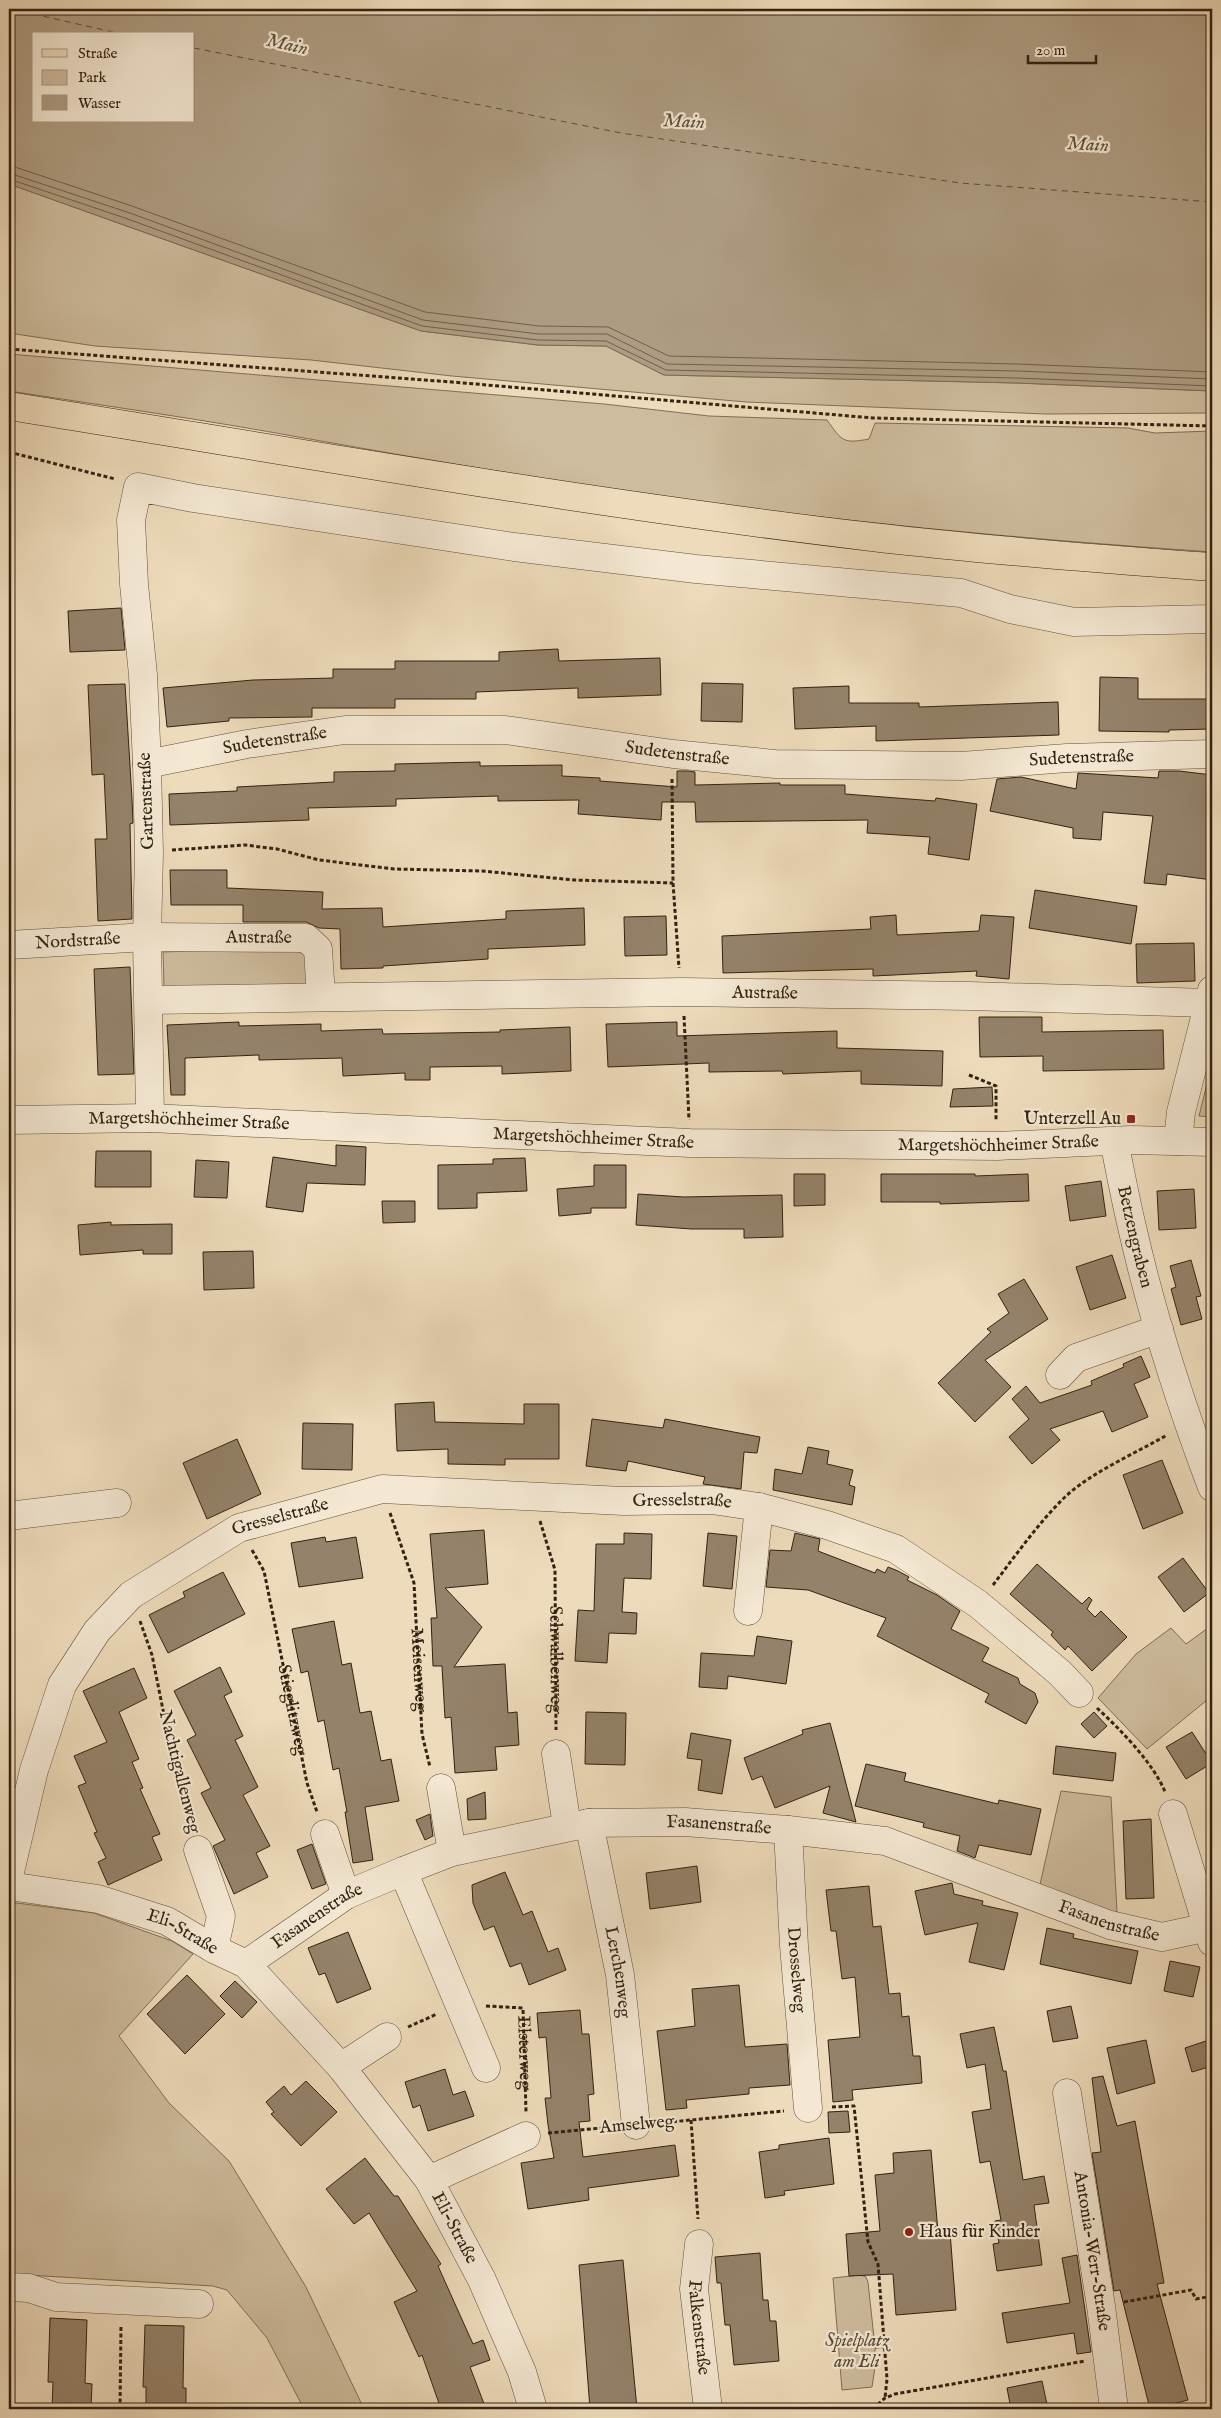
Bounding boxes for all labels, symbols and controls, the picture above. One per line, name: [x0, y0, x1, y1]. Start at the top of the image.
water label: Main: [264, 29, 310, 61]
legend: [32, 32, 195, 122]
scale bar: [1028, 32, 1096, 64]
text: 20 m: [1036, 41, 1066, 60]
text: Straße: [78, 44, 118, 63]
text: Park: [78, 68, 108, 87]
text: Wasser: [78, 94, 121, 113]
water label: Main: [662, 109, 706, 135]
water label: Main: [1066, 132, 1110, 158]
street label: Sudetenstraße: [221, 721, 328, 760]
street label: Sudetenstraße: [624, 736, 731, 771]
street label: Sudetenstraße: [1028, 745, 1134, 772]
street label: Gartenstraße: [134, 752, 160, 850]
street label: Austraße: [225, 926, 292, 949]
street label: Nordstraße: [35, 927, 121, 955]
street label: Austraße: [731, 981, 798, 1005]
street label: Margetshöchheimer Straße: [88, 1106, 290, 1136]
place label: Unterzell Au: [1024, 1108, 1121, 1131]
marker: Unterzell Au: [1125, 1113, 1137, 1125]
street label: Margetshöchheimer Straße: [493, 1122, 694, 1155]
street label: Margetshöchheimer Straße: [898, 1130, 1099, 1158]
street label: Betzengraben: [1112, 1184, 1158, 1291]
street label: Gresselstraße: [632, 1488, 733, 1514]
street label: Gresselstraße: [229, 1493, 331, 1541]
street label: Schwalbenweg: [544, 1606, 567, 1714]
street label: Meisenweg: [405, 1628, 432, 1712]
street label: Stieglitzweg: [272, 1663, 313, 1758]
street label: Nachtigallenweg: [153, 1708, 205, 1836]
street label: Fasanenstraße: [666, 1810, 772, 1840]
street label: Fasanenstraße: [267, 1878, 366, 1954]
street label: Fasanenstraße: [1055, 1895, 1162, 1948]
street label: Eli-Straße: [144, 1904, 222, 1960]
street label: Lerchenweg: [599, 1924, 636, 2019]
street label: Drosselweg: [782, 1926, 811, 2014]
street label: Elsterweg: [512, 2015, 537, 2091]
street label: Amselweg: [598, 2110, 676, 2140]
street label: Antonia-Werr-Straße: [1068, 2168, 1116, 2332]
street label: Eli-Straße: [426, 2188, 483, 2268]
place label: Haus für Kinder: [919, 2221, 1041, 2244]
marker: Haus für Kinder: [903, 2226, 915, 2238]
street label: Falkenstraße: [682, 2279, 715, 2376]
park label: Spielplatz am Eli: [825, 2330, 891, 2374]

